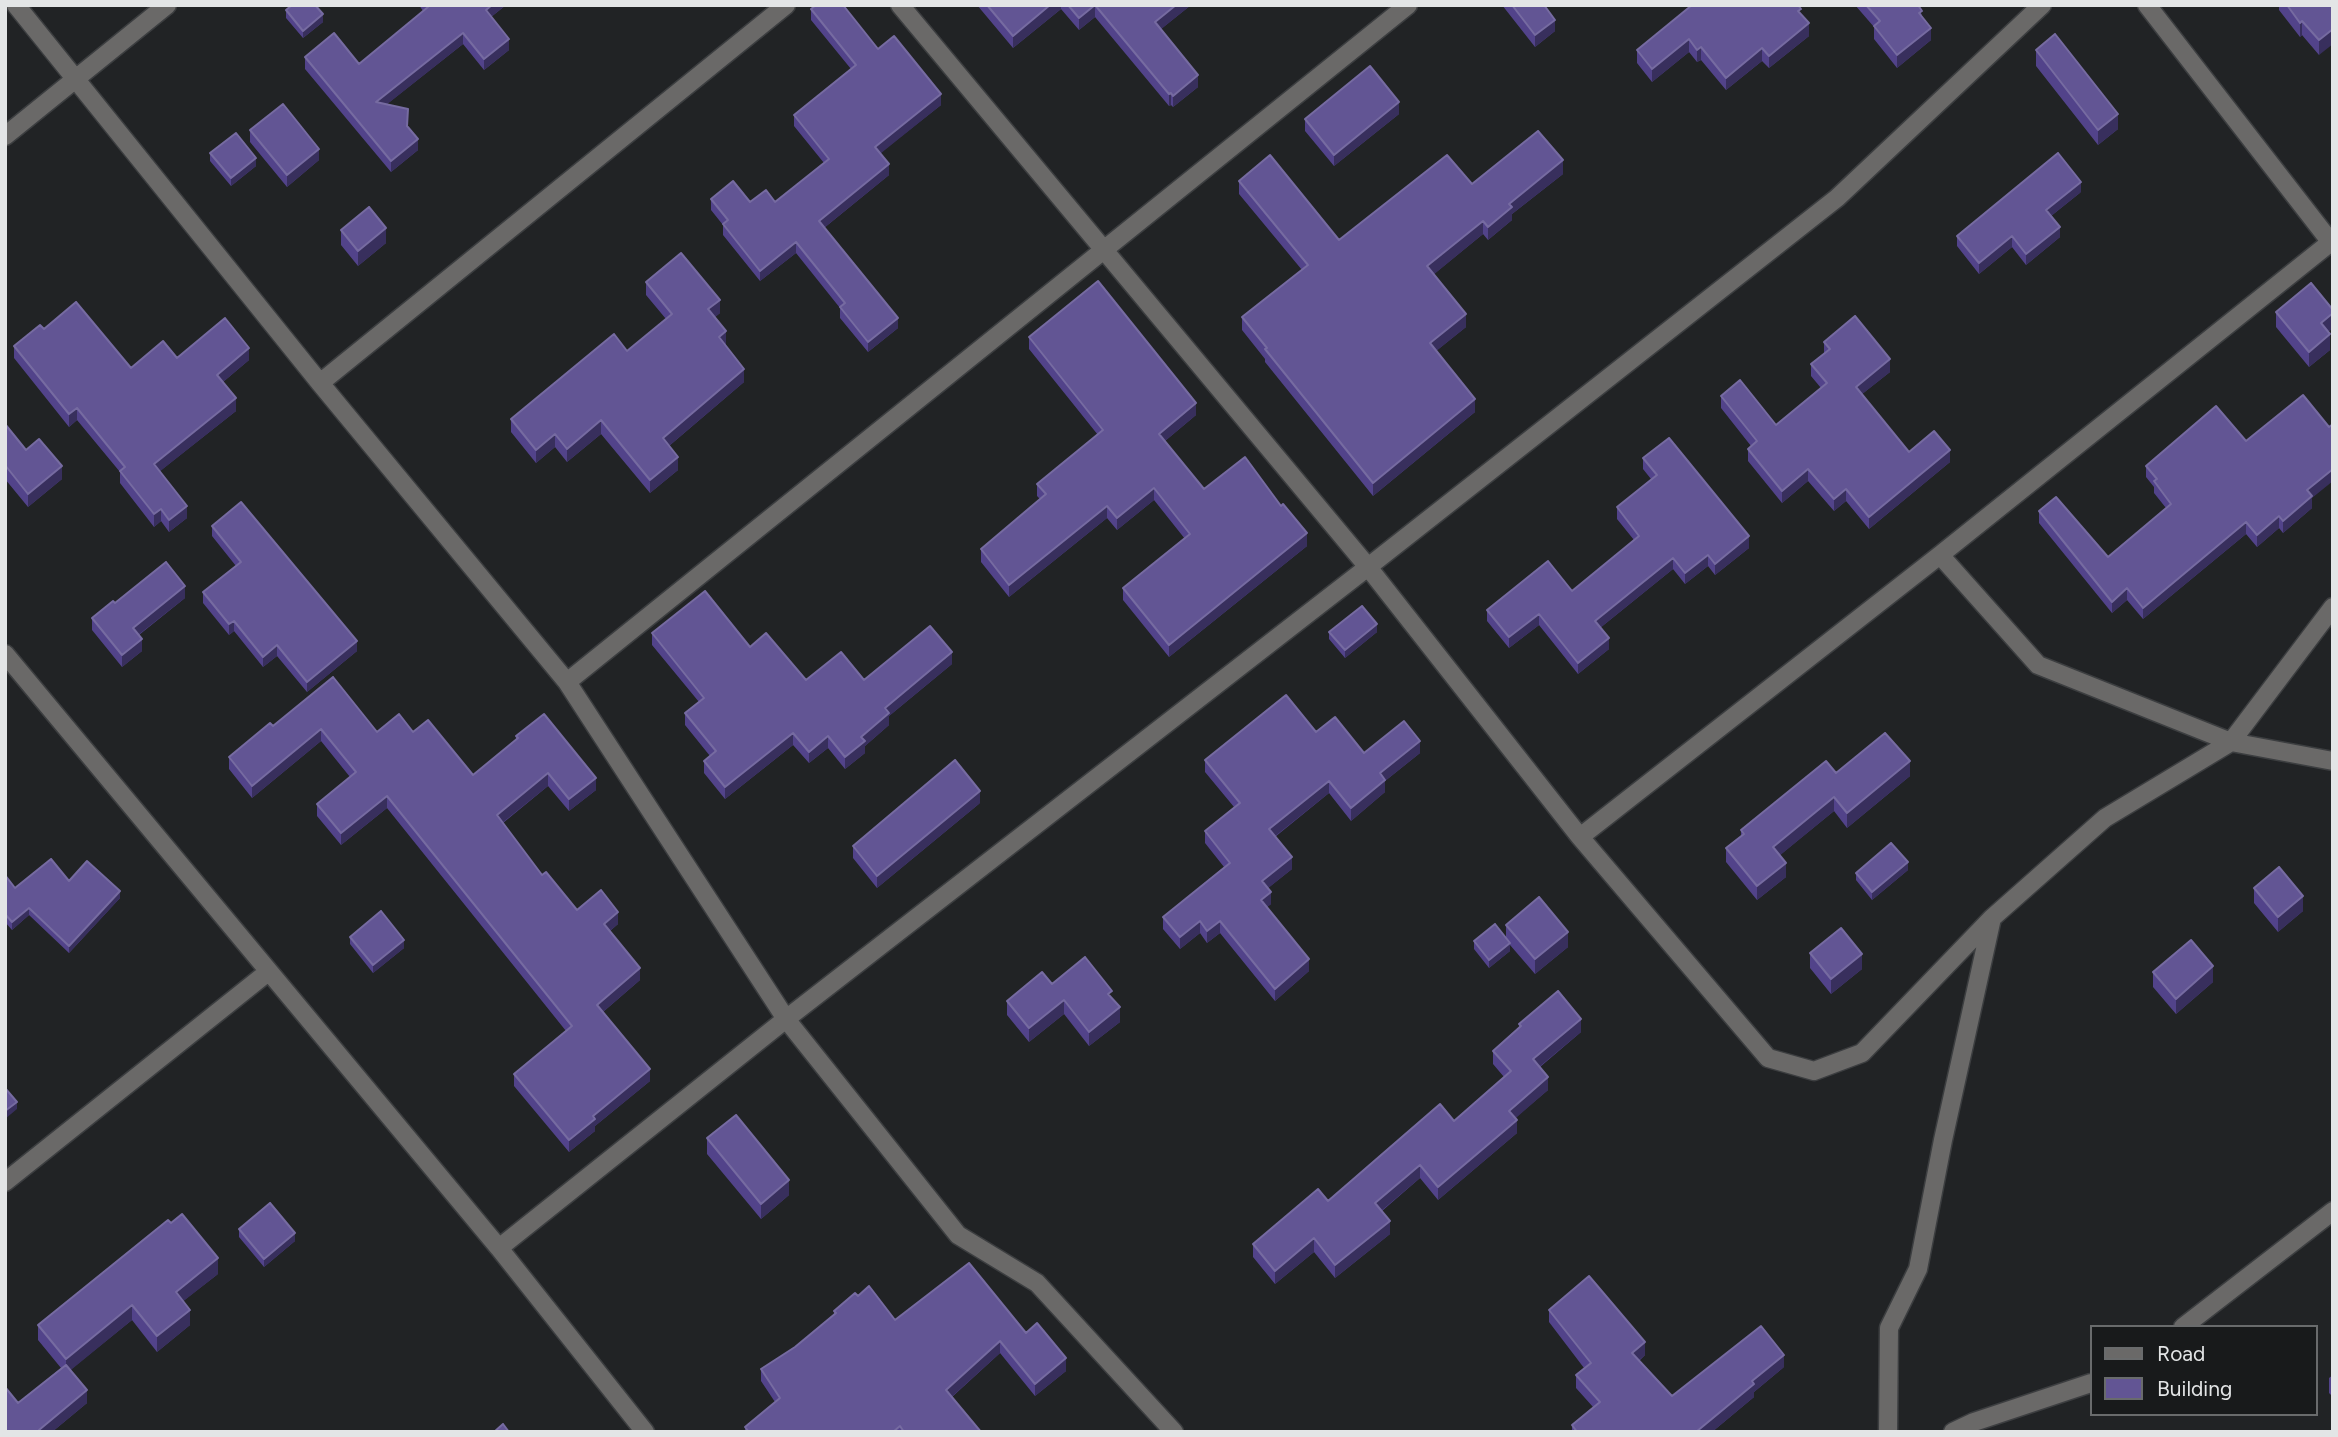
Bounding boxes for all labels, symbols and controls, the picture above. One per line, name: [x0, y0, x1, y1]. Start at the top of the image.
legend: [2090, 1325, 2317, 1416]
text: Road: [2157, 1341, 2205, 1366]
text: Building: [2157, 1376, 2232, 1401]

